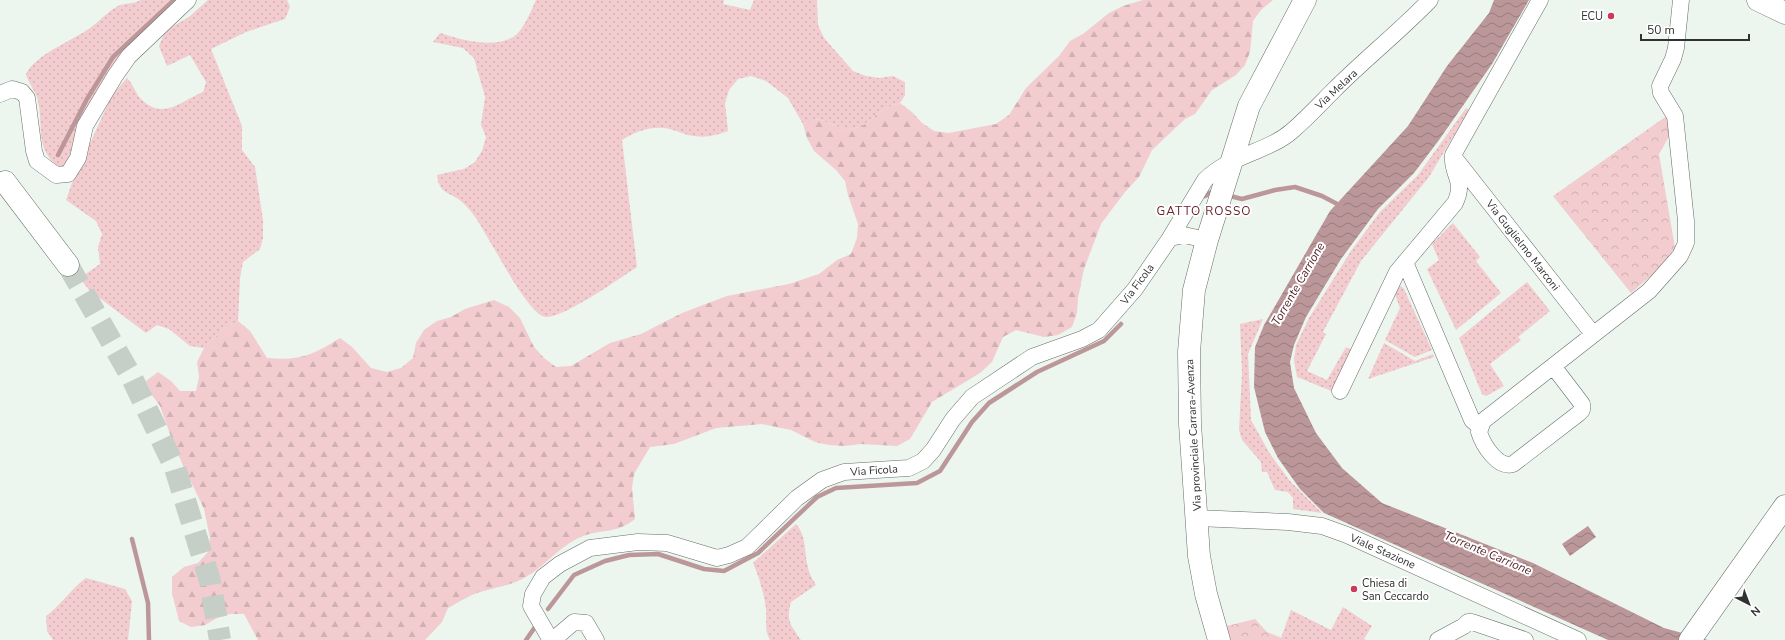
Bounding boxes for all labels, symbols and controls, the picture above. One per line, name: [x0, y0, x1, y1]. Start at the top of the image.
place label: ECU: [1581, 9, 1603, 24]
marker: ECU: [1606, 11, 1616, 21]
scale bar: [1641, 16, 1749, 42]
text: 50 m: [1647, 22, 1675, 38]
street label: Via Melara: [1311, 66, 1361, 114]
street label: Via Guglielmo Marconi: [1482, 196, 1563, 294]
district label: GATTO ROSSO: [1156, 203, 1252, 219]
water label: Torrente Carrione: [1268, 239, 1329, 329]
street label: Via Ficola: [1116, 261, 1158, 309]
street label: Via provinciale Carrara-Avenza: [1182, 358, 1205, 512]
street label: Via Ficola: [849, 461, 898, 480]
water label: Torrente Carrione: [1442, 527, 1535, 579]
street label: Viale Stazione: [1347, 530, 1418, 573]
place label: Chiesa di San Ceccardo: [1362, 576, 1429, 604]
marker: Chiesa di San Ceccardo: [1349, 584, 1359, 594]
north arrow: [1729, 584, 1769, 624]
text: N: [1747, 603, 1763, 619]

